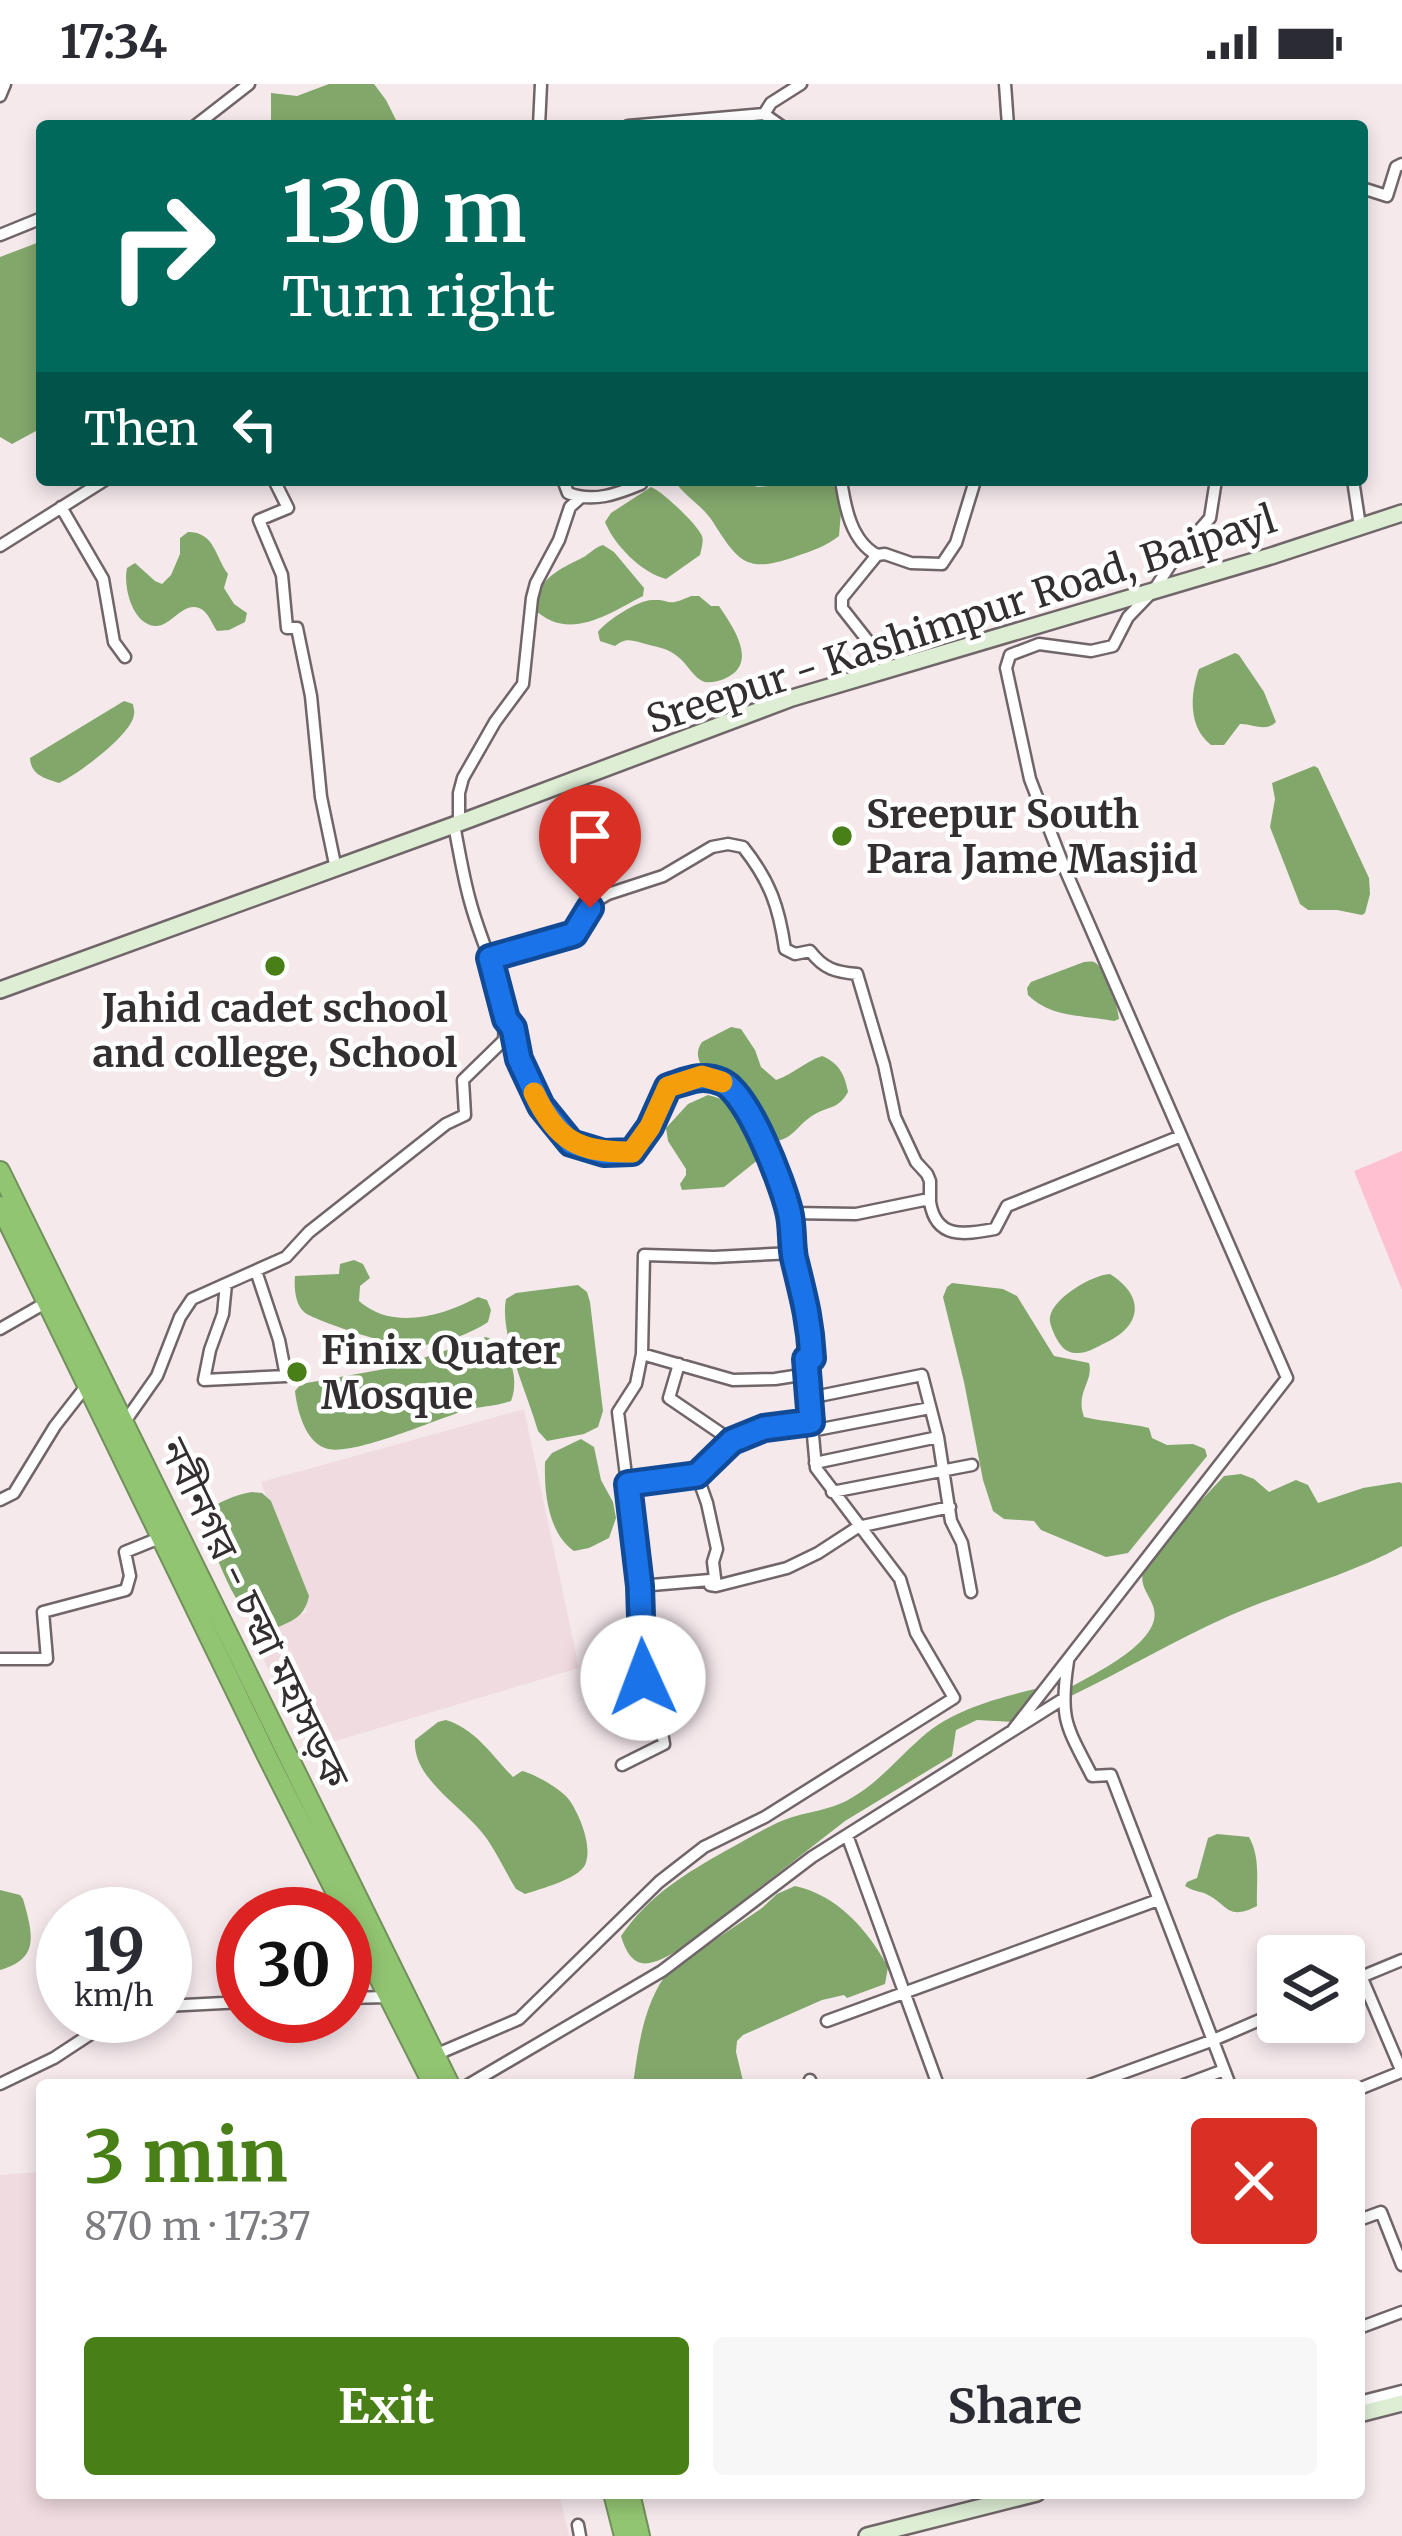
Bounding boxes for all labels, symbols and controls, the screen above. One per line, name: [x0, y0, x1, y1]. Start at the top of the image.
text: 17:34: [60, 14, 167, 70]
text: 130 m: [282, 159, 526, 265]
icon: right: [84, 168, 240, 324]
text: Turn right: [282, 263, 555, 331]
icon: left: [222, 396, 288, 462]
text: Then: [84, 401, 198, 457]
street label: Sreepur - Kashimpur Road, Baipayl: [640, 494, 1282, 745]
pin: [539, 785, 641, 908]
place label: Sreepur South Para Jame Masjid: [866, 790, 1198, 884]
icon: arrive: [557, 803, 623, 869]
marker: Sreepur South Para Jame Masjid: [829, 823, 855, 849]
marker: Jahid cadet school and college, School: [262, 953, 288, 979]
place label: Jahid cadet school and college, School: [93, 984, 457, 1078]
place label: Finix Quater Mosque: [321, 1326, 561, 1420]
marker: Finix Quater Mosque: [284, 1359, 310, 1385]
street label: নবীনগর - চন্দ্রা মহাসড়ক: [148, 1429, 361, 1797]
position arrow: [580, 1615, 706, 1741]
speed limit sign: 30: [216, 1887, 372, 2043]
text: 19: [83, 1912, 145, 1987]
map controls: [1257, 1935, 1365, 2043]
button: layers: [1257, 1935, 1365, 2043]
text: km/h: [74, 1976, 154, 2014]
text: 3 min: [84, 2111, 288, 2202]
button: close: [1191, 2118, 1317, 2244]
text: 870 m · 17:37: [84, 2202, 311, 2251]
button: Exit: [84, 2337, 689, 2475]
button: Share: [713, 2337, 1317, 2475]

